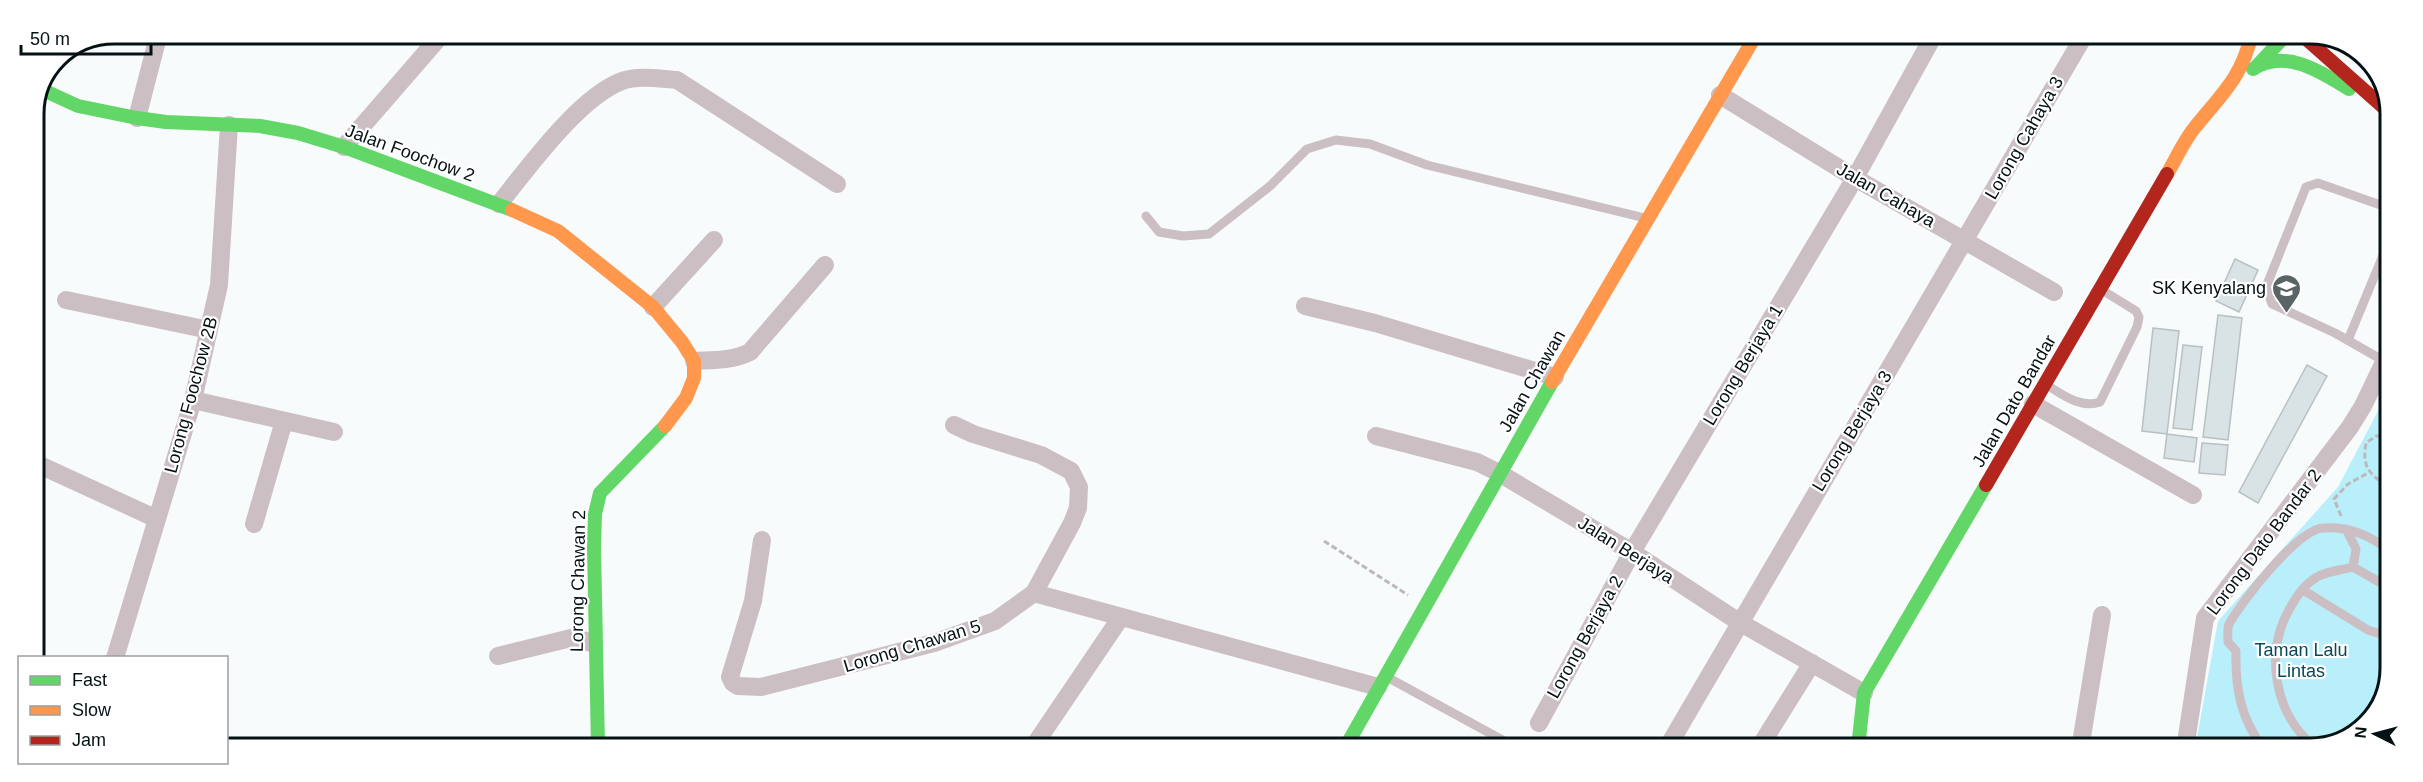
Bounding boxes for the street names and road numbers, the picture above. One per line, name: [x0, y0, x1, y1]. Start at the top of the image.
street label: Lorong Cahaya 3: [1981, 73, 2067, 203]
street label: Jalan Foochow 2: [343, 120, 477, 186]
street label: Jalan Cahaya: [1833, 159, 1940, 232]
street label: Lorong Berjaya 1: [1699, 301, 1787, 429]
street label: Lorong Foochow 2B: [160, 315, 222, 475]
street label: Jalan Chawan: [1495, 327, 1569, 435]
street label: Jalan Dato Bandar: [1968, 331, 2060, 471]
street label: Lorong Berjaya 3: [1808, 367, 1896, 495]
street label: Lorong Dato Bandar 2: [2203, 465, 2325, 619]
street label: Lorong Chawan 2: [567, 510, 589, 652]
street label: Jalan Berjaya: [1574, 513, 1678, 588]
street label: Lorong Berjaya 2: [1543, 572, 1627, 702]
street label: Lorong Chawan 5: [841, 616, 983, 676]

